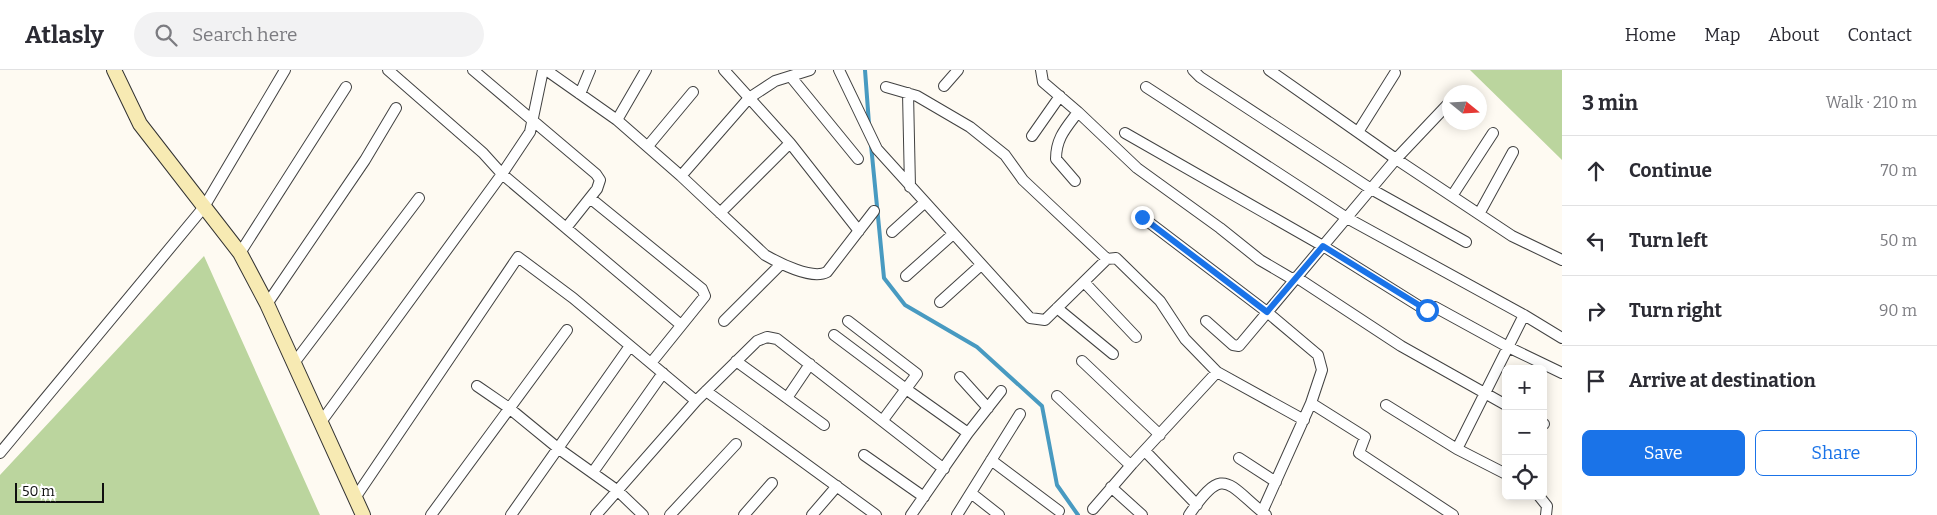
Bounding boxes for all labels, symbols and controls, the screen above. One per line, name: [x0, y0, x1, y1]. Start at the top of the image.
search box: [134, 12, 484, 57]
text: Atlasly: [25, 21, 104, 49]
icon: search: [152, 21, 180, 49]
text: Search here: [192, 23, 297, 46]
text: Home: [1625, 24, 1676, 46]
text: Map: [1704, 24, 1740, 46]
text: About: [1768, 24, 1819, 46]
text: Contact: [1847, 24, 1912, 46]
north arrow: [1442, 85, 1487, 130]
text: 3 min: [1582, 90, 1638, 116]
text: Walk · 210 m: [1826, 93, 1917, 112]
icon: ahead: [1582, 157, 1610, 185]
text: Continue: [1629, 159, 1712, 182]
text: 70 m: [1881, 161, 1917, 180]
route end: [1131, 206, 1154, 229]
icon: left: [1582, 227, 1610, 255]
text: Turn left: [1629, 229, 1708, 252]
text: 50 m: [1880, 231, 1917, 250]
icon: right: [1582, 297, 1610, 325]
route start: [1416, 299, 1439, 322]
text: Turn right: [1629, 299, 1722, 322]
text: 90 m: [1879, 301, 1917, 320]
map controls: [1502, 365, 1547, 500]
button: +: [1502, 365, 1547, 410]
icon: arrive: [1582, 367, 1610, 395]
text: Arrive at destination: [1629, 369, 1816, 392]
button: −: [1502, 410, 1547, 455]
button: Save: [1582, 430, 1745, 476]
button: Share: [1755, 430, 1917, 476]
button: locate: [1502, 455, 1547, 500]
scale bar: [15, 480, 104, 503]
text: 50 m: [22, 483, 55, 500]

